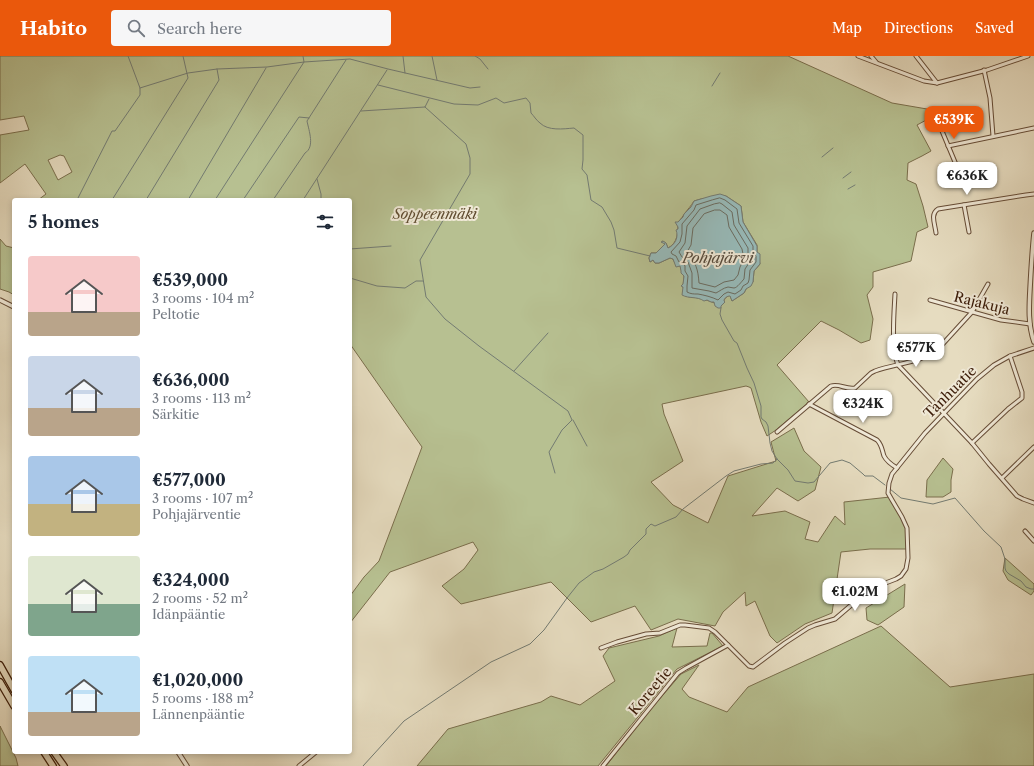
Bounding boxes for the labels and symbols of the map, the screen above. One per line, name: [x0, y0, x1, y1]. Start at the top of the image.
pin: €539K: [926, 106, 982, 140]
pin: €636K: [939, 162, 995, 196]
park label: Soppeenmäki: [392, 205, 479, 223]
water label: Pohjajärvi: [681, 248, 755, 267]
street label: Rajakuja: [952, 287, 1012, 319]
pin: €577K: [888, 334, 944, 368]
street label: Tanhuatie: [920, 362, 980, 422]
pin: €324K: [835, 390, 891, 424]
pin: €1.02M: [822, 578, 888, 612]
street label: Koreetie: [625, 663, 675, 719]

